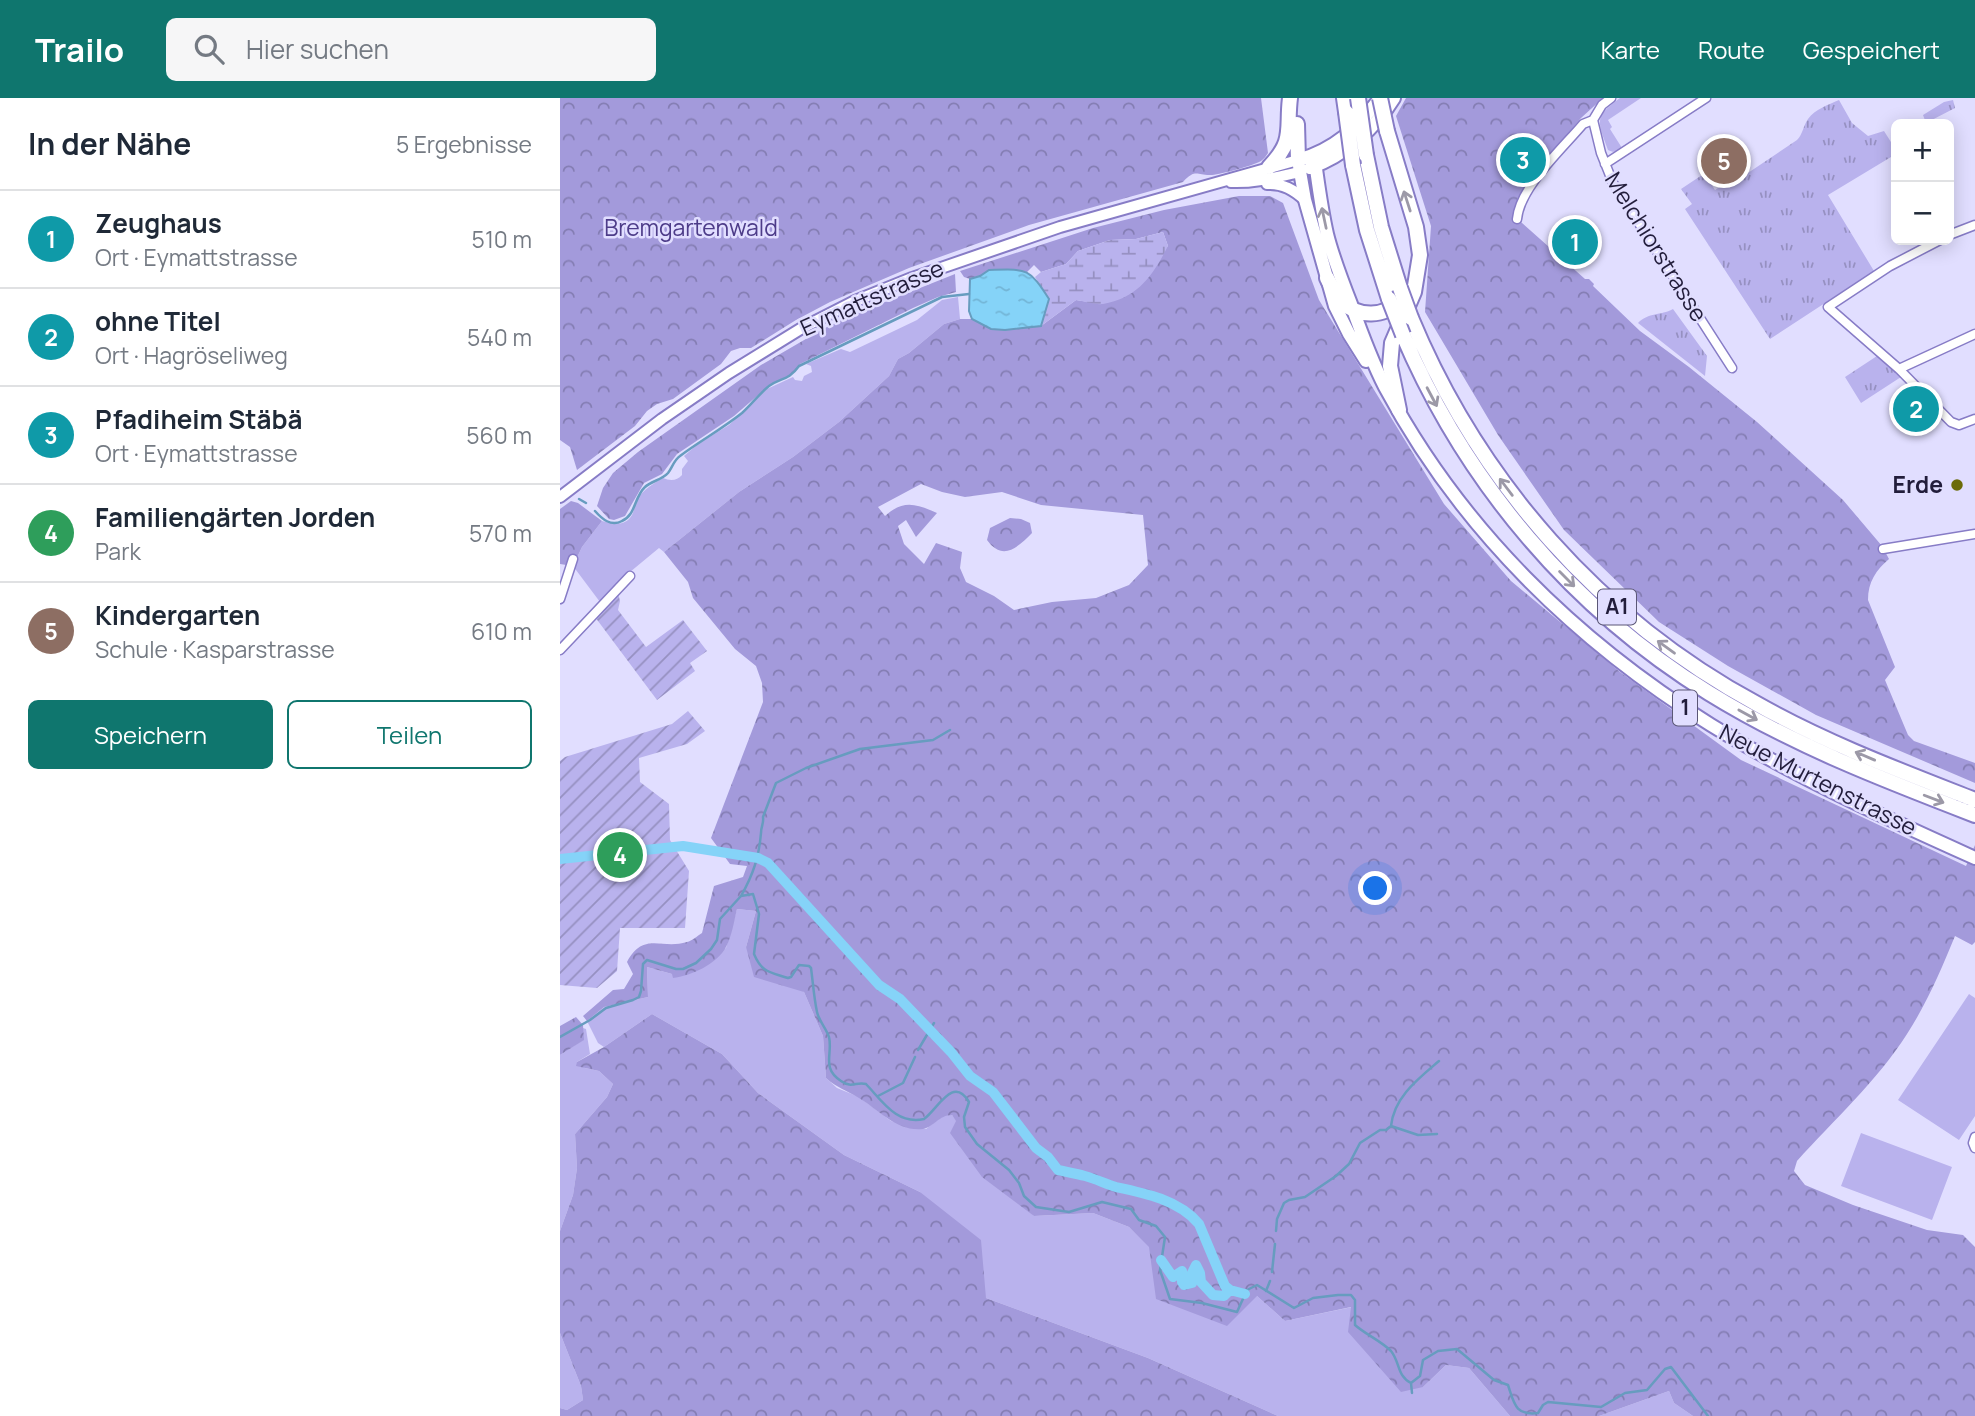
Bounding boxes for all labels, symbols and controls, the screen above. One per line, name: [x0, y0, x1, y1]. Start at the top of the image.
search box: [166, 18, 656, 81]
text: Trailo: [35, 27, 124, 72]
icon: search: [190, 30, 228, 68]
text: Hier suchen: [246, 31, 389, 67]
text: Karte: [1601, 33, 1660, 66]
text: Route: [1698, 33, 1765, 66]
text: Gespeichert: [1803, 33, 1940, 66]
map controls: [1891, 119, 1954, 245]
button: +: [1891, 119, 1954, 182]
text: In der Nähe: [28, 123, 191, 164]
text: 5 Ergebnisse: [396, 128, 532, 160]
pin: 3: [1500, 134, 1546, 186]
pin: 5: [1701, 135, 1747, 187]
street label: Melchiorstrasse: [1598, 166, 1716, 327]
button: −: [1891, 182, 1954, 245]
one-way arrow: [1400, 190, 1413, 212]
text: Zeughaus: [95, 205, 222, 241]
one-way arrow: [1316, 207, 1330, 230]
park label: Bremgartenwald: [604, 211, 778, 243]
pin: 1: [1552, 216, 1598, 268]
text: 1: [46, 223, 56, 255]
text: 510 m: [472, 223, 532, 255]
text: Ort · Eymattstrasse: [95, 241, 298, 273]
street label: Eymattstrasse: [795, 251, 948, 343]
text: ohne Titel: [95, 303, 221, 339]
text: 2: [44, 321, 58, 353]
text: 540 m: [467, 321, 532, 353]
text: Ort · Hagröseliweg: [95, 339, 288, 371]
pin: 2: [1893, 383, 1939, 435]
one-way arrow: [1426, 386, 1440, 407]
text: Pfadiheim Stäbä: [95, 401, 303, 437]
text: 3: [44, 419, 58, 451]
text: 560 m: [466, 419, 532, 451]
text: Ort · Eymattstrasse: [95, 437, 298, 469]
place label: Erde: [1893, 468, 1943, 500]
marker: Erde: [1949, 477, 1965, 493]
one-way arrow: [1498, 478, 1513, 497]
text: Familiengärten Jorden: [95, 499, 375, 535]
text: 4: [44, 517, 58, 549]
text: 570 m: [469, 517, 532, 549]
text: Park: [95, 535, 141, 567]
one-way arrow: [1558, 571, 1575, 588]
road number: A1: [1598, 589, 1636, 624]
text: Kindergarten: [95, 597, 260, 633]
text: 5: [44, 615, 58, 647]
text: 610 m: [471, 615, 532, 647]
text: Schule · Kasparstrasse: [95, 633, 335, 665]
one-way arrow: [1657, 640, 1676, 654]
road number: 1: [1673, 690, 1697, 726]
button: Speichern: [28, 700, 273, 769]
button: Teilen: [287, 700, 532, 769]
one-way arrow: [1737, 709, 1758, 723]
street label: Neue Murtenstrasse: [1714, 716, 1922, 843]
one-way arrow: [1855, 748, 1877, 761]
one-way arrow: [1922, 794, 1944, 807]
pin: 4: [597, 829, 643, 881]
your location: [1358, 871, 1392, 905]

